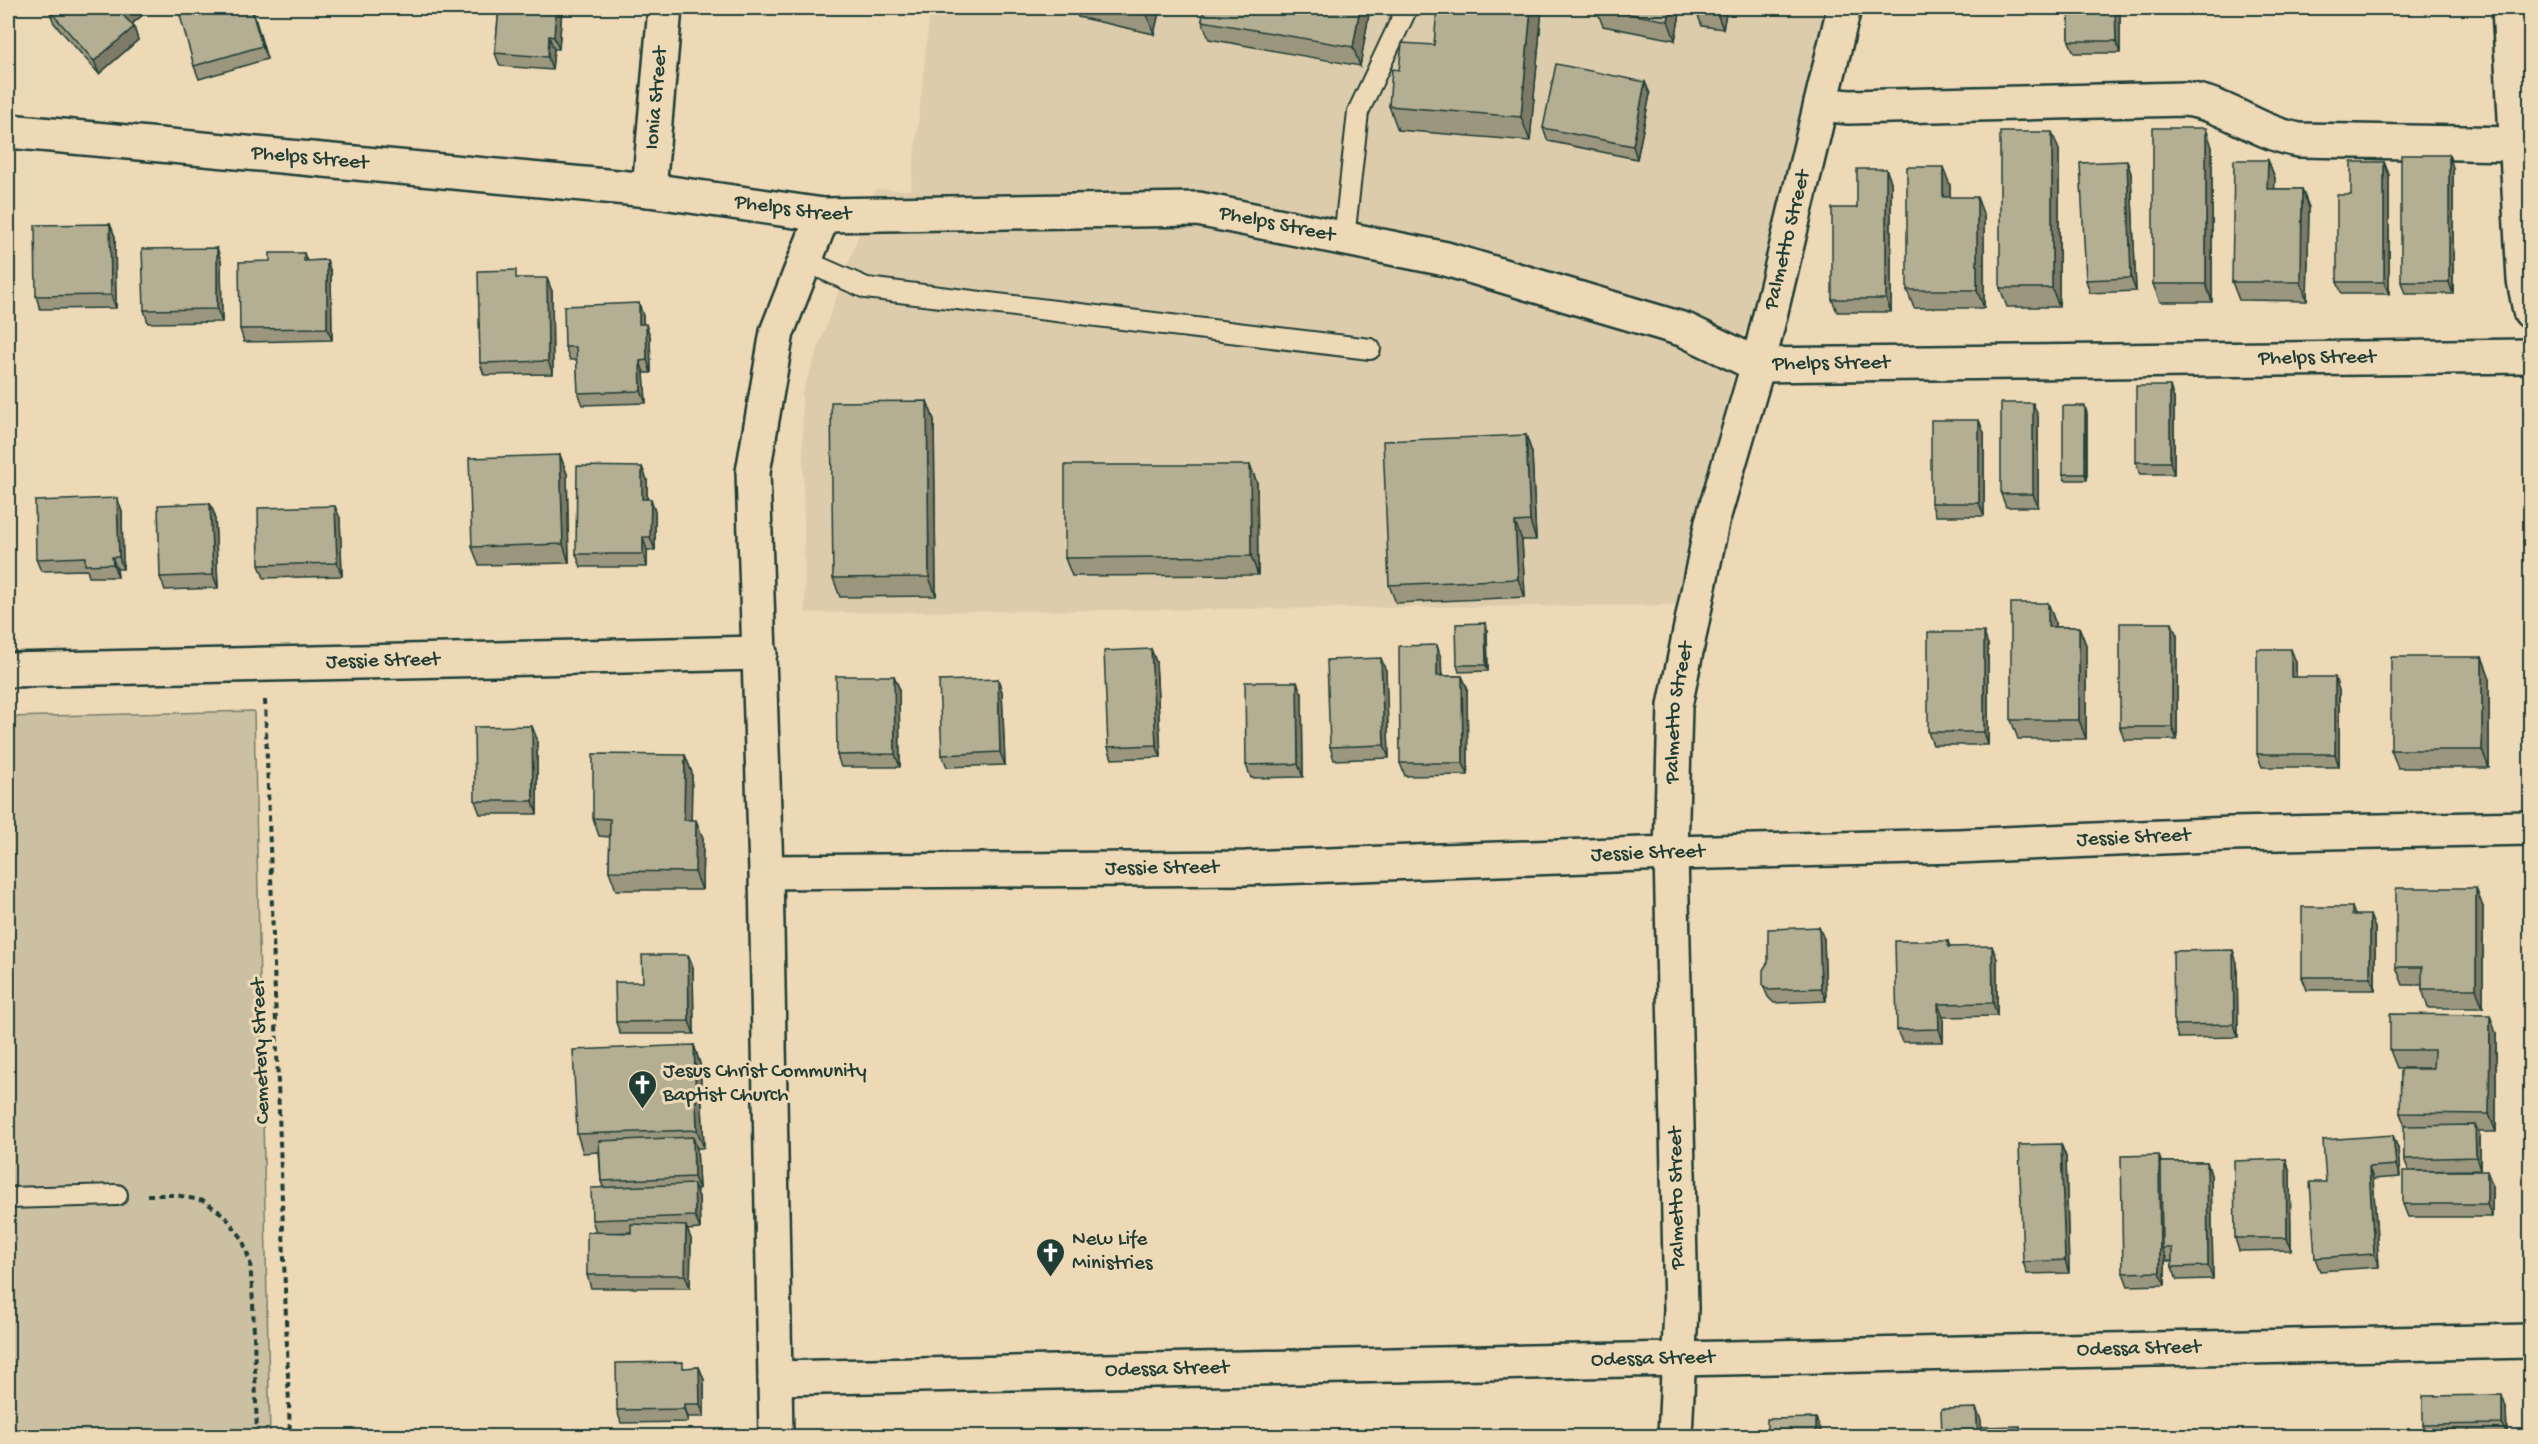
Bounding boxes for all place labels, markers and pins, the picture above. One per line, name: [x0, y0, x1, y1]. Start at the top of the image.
place label: Jesus Christ Community Baptist Church: [662, 1060, 867, 1109]
church icon: Jesus Christ Community Baptist Church: [626, 1068, 658, 1110]
place label: New Life Ministries: [1072, 1228, 1154, 1277]
church icon: New Life Ministries: [1035, 1236, 1067, 1278]

